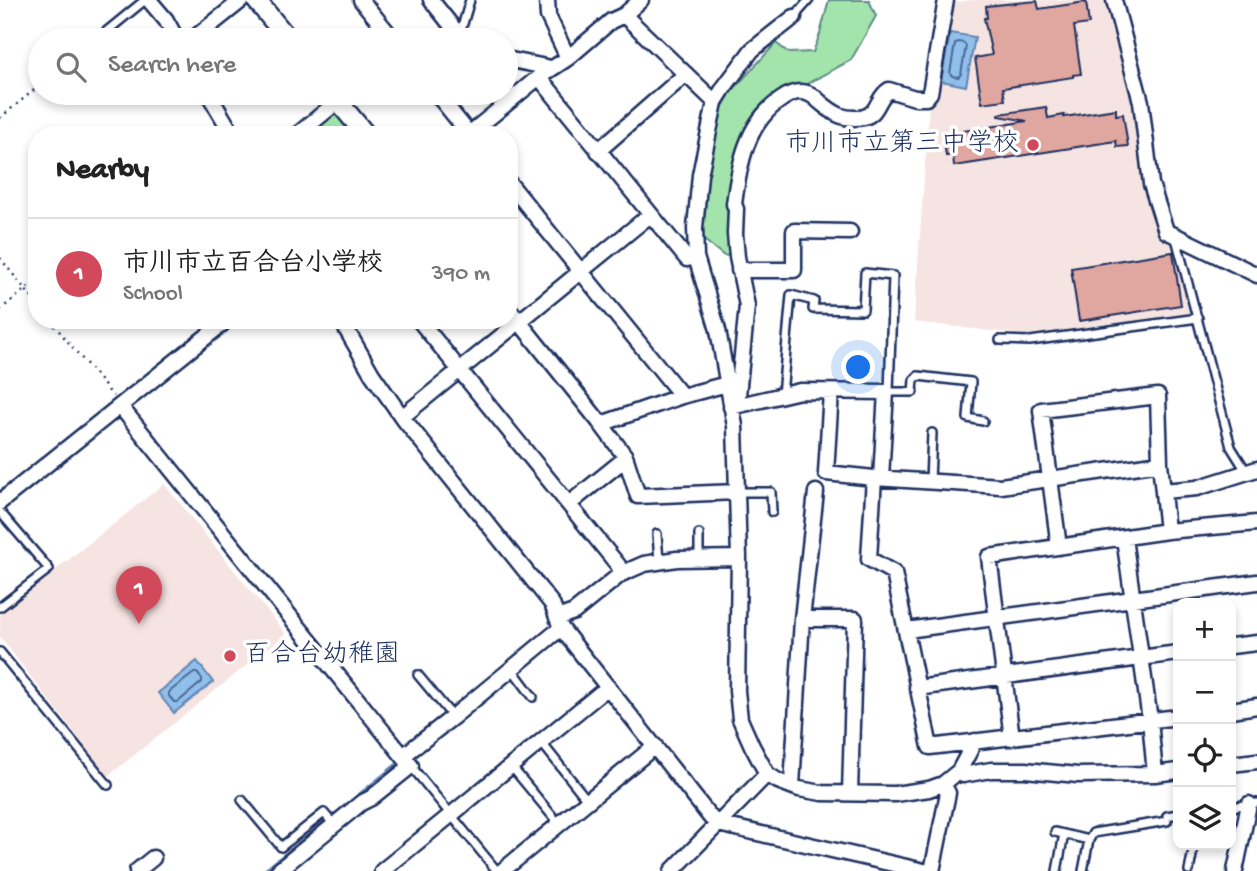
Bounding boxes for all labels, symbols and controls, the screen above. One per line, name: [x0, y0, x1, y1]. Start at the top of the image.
search box: [28, 28, 518, 105]
icon: search: [52, 48, 90, 86]
text: Search here: [108, 51, 236, 82]
place label: 市川市立第三中学校: [785, 128, 1019, 161]
marker: 市川市立第三中学校: [1025, 137, 1041, 153]
text: Nearby: [56, 154, 149, 189]
text: 市川市立百合台小学校: [123, 250, 383, 281]
text: 1: [74, 261, 84, 288]
text: 390 m: [432, 261, 490, 288]
text: School: [123, 281, 183, 308]
your location: [841, 350, 875, 384]
pin: 1: [116, 566, 162, 624]
map controls: [1173, 598, 1236, 850]
button: +: [1173, 598, 1236, 661]
place label: 百合台幼稚園: [244, 640, 400, 672]
marker: 百合台幼稚園: [222, 648, 238, 664]
button: −: [1173, 661, 1236, 724]
button: locate: [1173, 724, 1236, 787]
button: layers: [1173, 787, 1236, 850]

